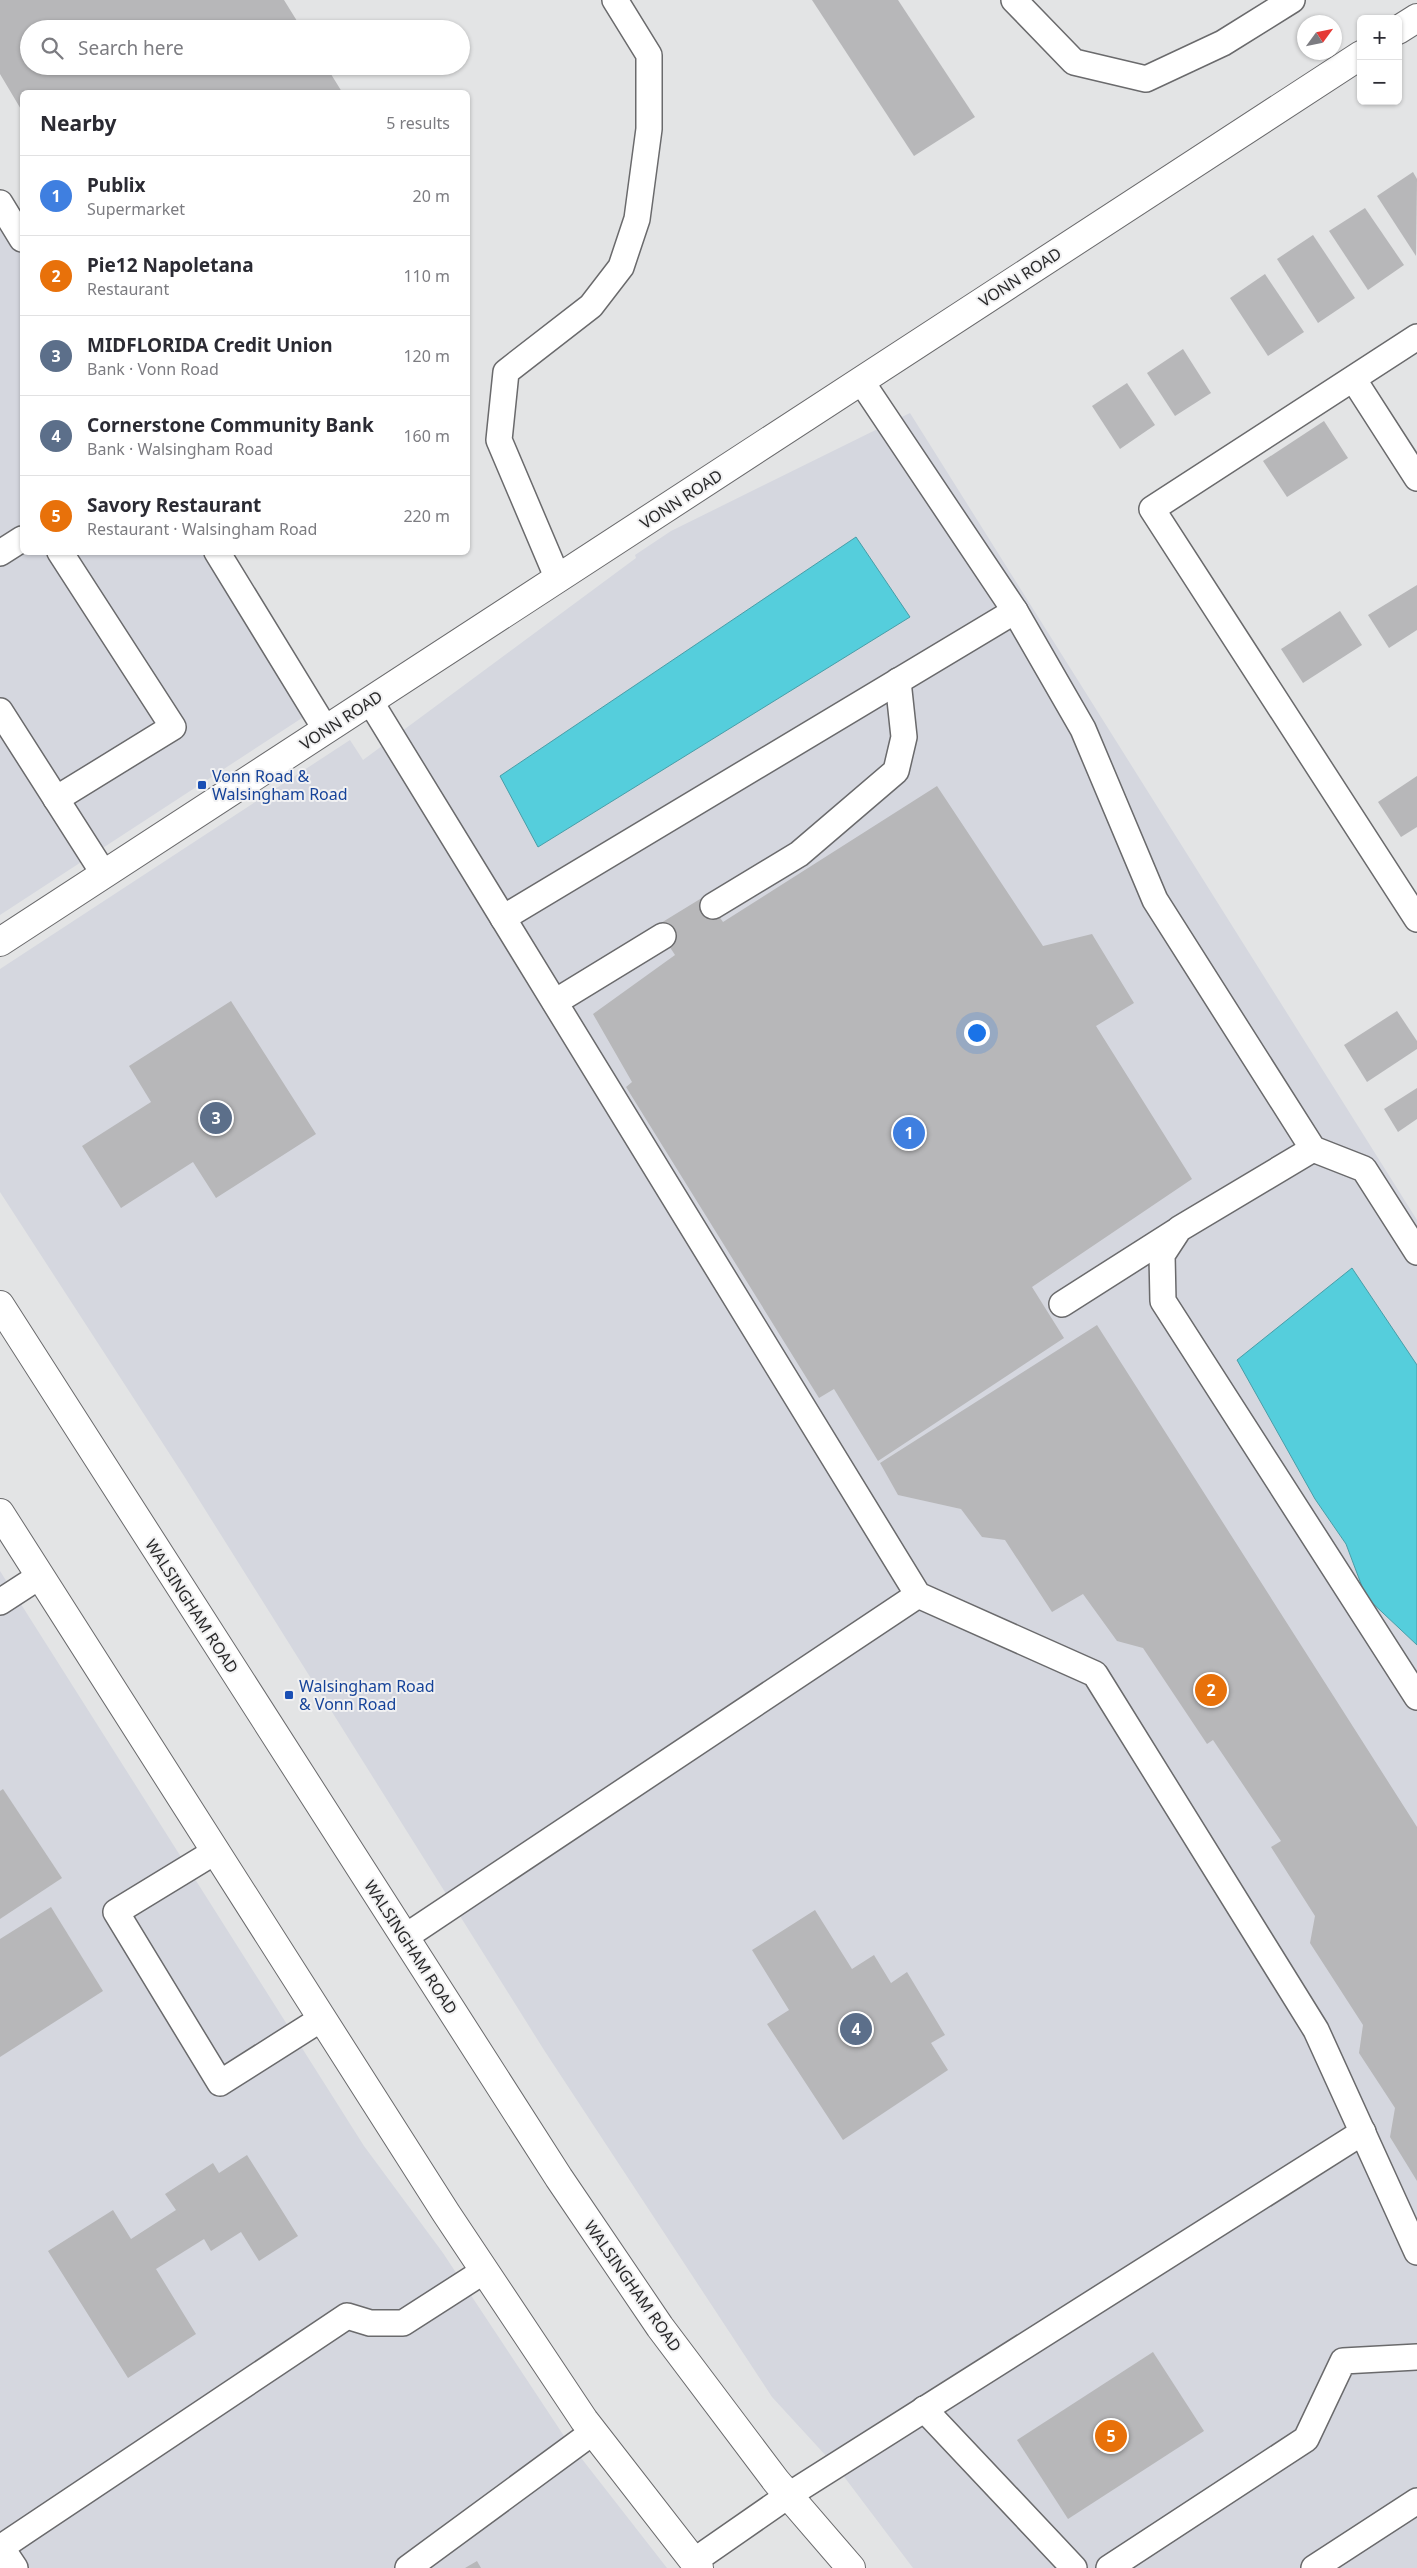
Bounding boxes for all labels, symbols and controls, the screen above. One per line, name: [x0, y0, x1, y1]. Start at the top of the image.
north arrow: [1297, 15, 1342, 60]
map controls: [1357, 15, 1402, 105]
button: +: [1357, 15, 1402, 60]
search box: [20, 20, 470, 75]
icon: search: [38, 34, 66, 62]
text: Search here: [78, 35, 184, 61]
button: −: [1357, 60, 1402, 105]
text: Nearby: [40, 109, 116, 137]
text: 5 results: [386, 112, 450, 134]
text: Publix: [87, 172, 145, 198]
text: 1: [51, 185, 61, 207]
text: 20 m: [413, 185, 450, 207]
text: Supermarket: [87, 198, 185, 220]
street label: VONN ROAD: [974, 242, 1066, 312]
text: Pie12 Napoletana: [87, 252, 254, 278]
text: 2: [51, 265, 61, 287]
text: 110 m: [403, 265, 450, 287]
text: Restaurant: [87, 278, 169, 300]
text: MIDFLORIDA Credit Union: [87, 332, 333, 358]
text: 3: [51, 345, 61, 367]
text: 120 m: [403, 345, 450, 367]
text: Bank · Vonn Road: [87, 358, 219, 380]
text: Cornerstone Community Bank: [87, 412, 374, 438]
text: 4: [51, 425, 61, 447]
text: 160 m: [403, 425, 450, 447]
text: Bank · Walsingham Road: [87, 438, 273, 460]
street label: VONN ROAD: [635, 464, 727, 534]
text: Savory Restaurant: [87, 492, 261, 518]
text: 5: [51, 505, 61, 527]
text: 220 m: [403, 505, 450, 527]
text: Restaurant · Walsingham Road: [87, 518, 317, 540]
street label: VONN ROAD: [295, 685, 387, 755]
place label: Vonn Road & Walsingham Road: [212, 765, 348, 805]
marker: Vonn Road & Walsingham Road: [196, 779, 208, 791]
your location: [964, 1020, 990, 1046]
pin: 3: [200, 1099, 232, 1137]
pin: 1: [893, 1114, 925, 1152]
street label: WALSINGHAM ROAD: [140, 1535, 244, 1677]
pin: 2: [1195, 1671, 1227, 1709]
place label: Walsingham Road & Vonn Road: [299, 1675, 435, 1715]
marker: Walsingham Road & Vonn Road: [283, 1689, 295, 1701]
street label: WALSINGHAM ROAD: [359, 1876, 463, 2018]
pin: 4: [840, 2010, 872, 2048]
street label: WALSINGHAM ROAD: [579, 2216, 687, 2356]
pin: 5: [1095, 2417, 1127, 2455]

